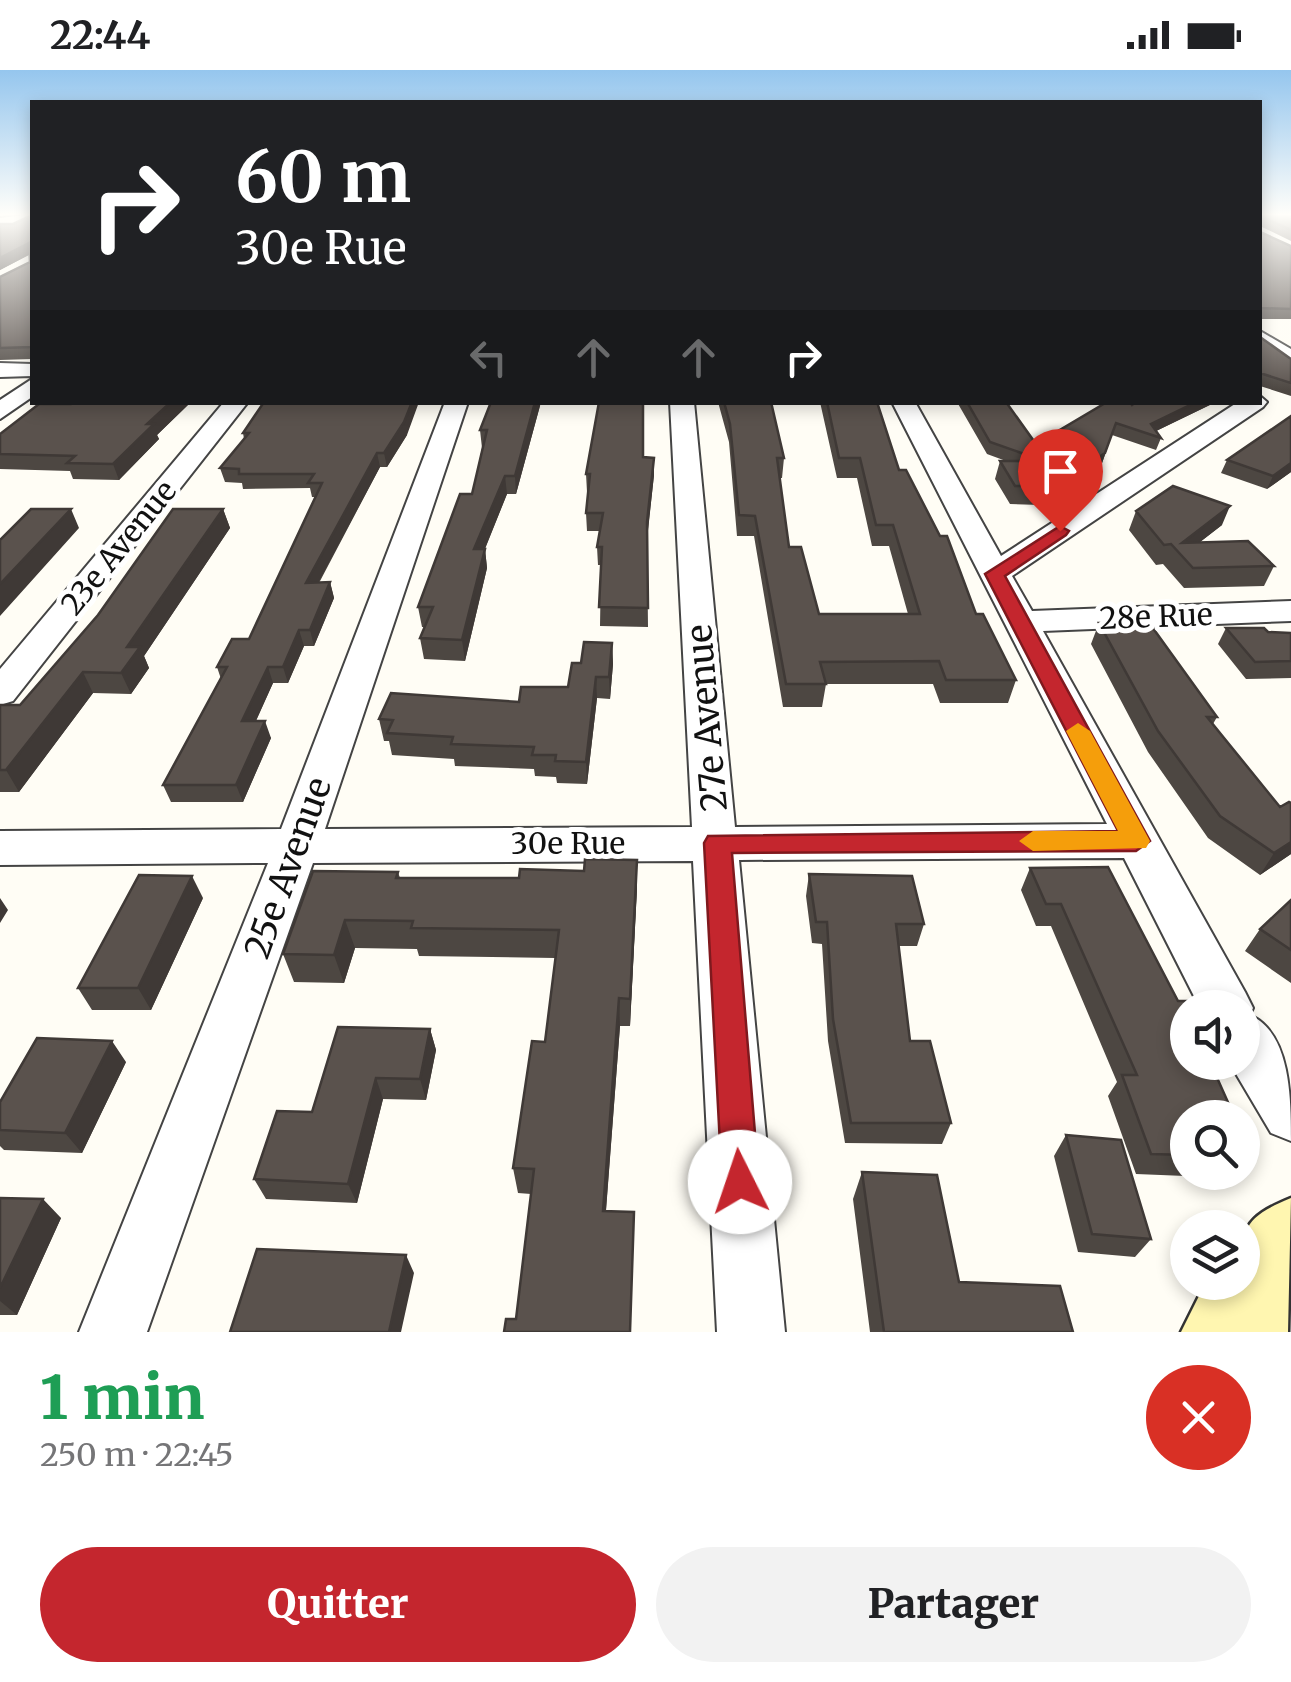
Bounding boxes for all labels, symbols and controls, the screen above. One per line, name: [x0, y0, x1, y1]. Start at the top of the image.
text: 22:44: [50, 12, 151, 59]
text: 60 m: [235, 133, 411, 221]
icon: right: [70, 140, 200, 270]
text: 30e Rue: [235, 220, 407, 276]
icon: left: [461, 330, 516, 385]
icon: ahead: [566, 330, 621, 385]
icon: ahead: [671, 330, 726, 385]
icon: right: [776, 330, 831, 385]
pin: [1018, 429, 1103, 532]
icon: arrive: [1033, 444, 1088, 499]
street label: 23e Avenue: [52, 472, 184, 622]
street label: 28e Rue: [1099, 595, 1213, 637]
street label: 27e Avenue: [677, 623, 737, 813]
street label: 25e Avenue: [235, 771, 341, 965]
street label: 30e Rue: [511, 824, 625, 862]
map controls: [1170, 990, 1260, 1300]
button: sound: [1170, 990, 1260, 1080]
button: search: [1170, 1100, 1260, 1190]
position arrow: [688, 1130, 792, 1234]
button: layers: [1170, 1210, 1260, 1300]
text: 1 min: [40, 1360, 204, 1435]
button: close: [1146, 1365, 1251, 1470]
text: 250 m · 22:45: [40, 1435, 233, 1475]
button: Quitter: [40, 1547, 636, 1662]
button: Partager: [656, 1547, 1251, 1662]

